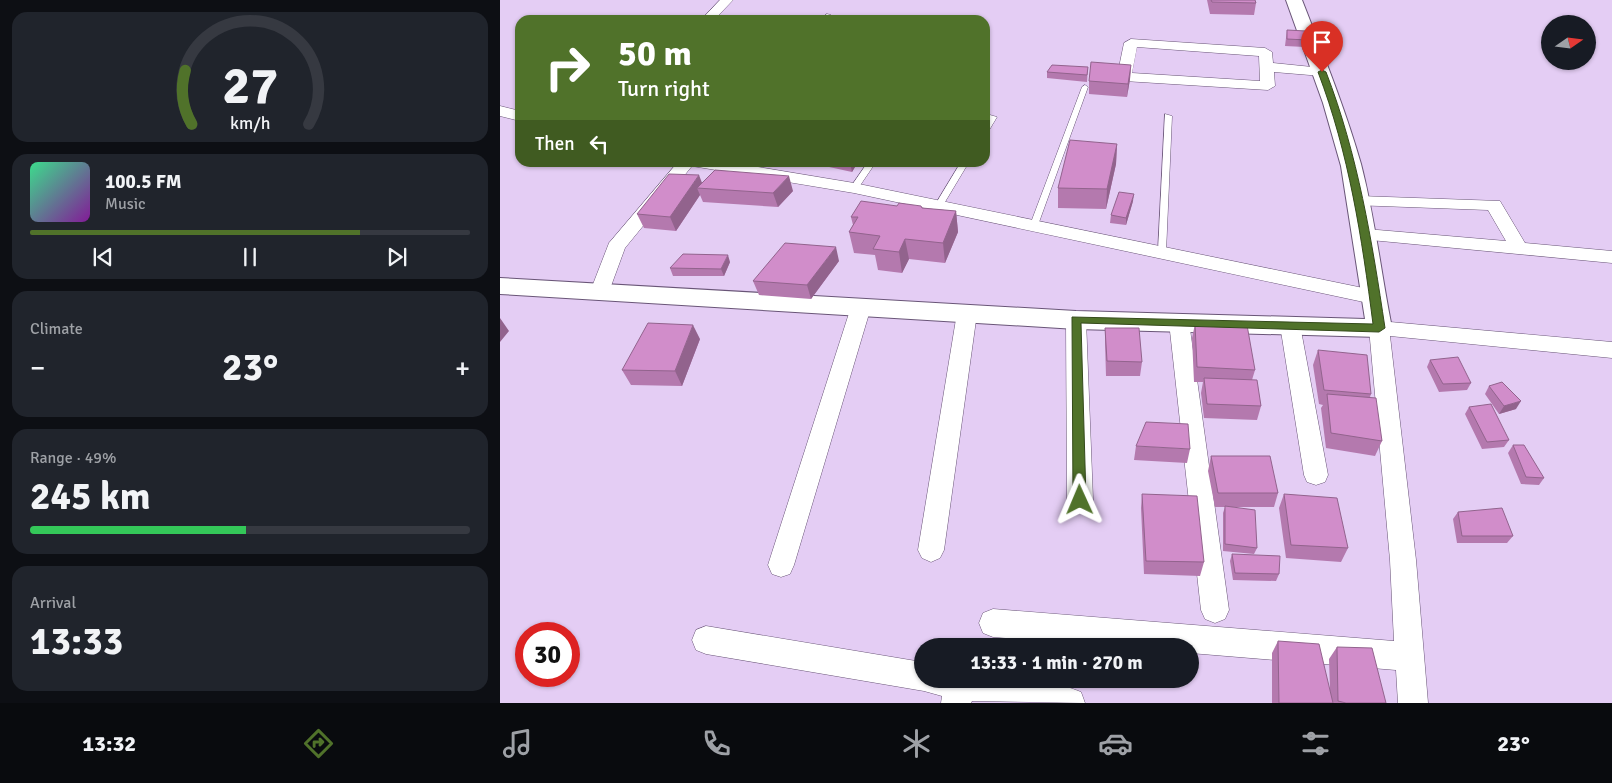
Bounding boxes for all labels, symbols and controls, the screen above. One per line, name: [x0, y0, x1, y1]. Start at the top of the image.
north arrow: [1541, 15, 1596, 70]
map controls: [1541, 15, 1596, 70]
pin: [1301, 21, 1343, 72]
icon: arrive: [1308, 28, 1336, 56]
text: 50 m: [618, 32, 692, 75]
icon: right: [535, 35, 600, 100]
text: 27: [222, 54, 278, 118]
text: Turn right: [618, 75, 710, 102]
text: km/h: [230, 112, 270, 134]
icon: left: [585, 130, 613, 158]
text: Then: [535, 132, 575, 156]
text: 100.5 FM: [105, 170, 182, 194]
text: Music: [105, 194, 146, 214]
icon: previous: [89, 243, 117, 271]
icon: pause: [236, 243, 264, 271]
icon: next: [383, 243, 411, 271]
text: Climate: [30, 319, 83, 339]
text: 23°: [222, 344, 278, 391]
text: −: [30, 351, 45, 385]
text: +: [455, 351, 470, 385]
text: Range · 49%: [30, 448, 116, 468]
text: 245 km: [30, 473, 151, 520]
position arrow: [1053, 473, 1105, 525]
text: Arrival: [30, 593, 76, 613]
text: 13:33: [30, 618, 123, 665]
speed limit sign: 30: [515, 622, 580, 687]
text: 13:33 · 1 min · 270 m: [970, 651, 1143, 675]
icon: directions: [301, 726, 336, 761]
icon: music: [500, 726, 535, 761]
icon: phone: [699, 726, 734, 761]
icon: climate: [899, 726, 934, 761]
icon: car: [1098, 726, 1133, 761]
icon: filters: [1298, 726, 1333, 761]
text: 13:32: [82, 730, 136, 757]
text: 23°: [1497, 730, 1530, 757]

